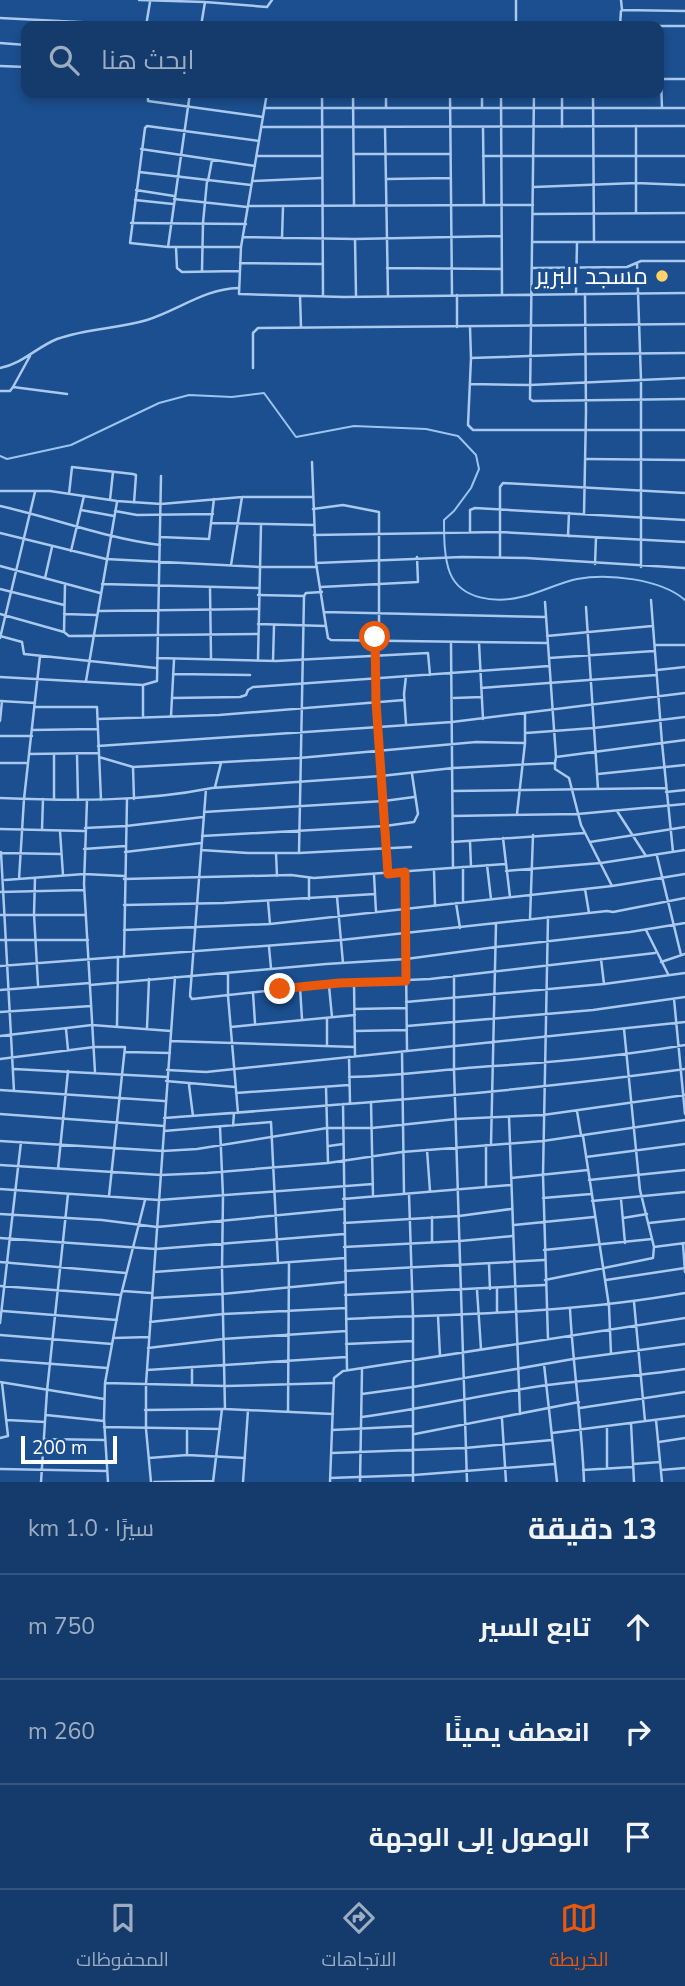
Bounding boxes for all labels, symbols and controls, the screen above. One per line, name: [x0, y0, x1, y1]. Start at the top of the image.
search box: [21, 21, 664, 98]
icon: search: [45, 41, 83, 79]
text: ابحث هنا: [101, 43, 195, 78]
place label: مسجد البرير: [534, 260, 648, 292]
marker: مسجد البرير: [654, 268, 670, 284]
route start: [359, 621, 390, 652]
route end: [264, 973, 295, 1004]
scale bar: [21, 1433, 117, 1465]
text: 200 m: [32, 1435, 87, 1461]
text: 13 دقيقة: [528, 1509, 657, 1550]
text: سيرًا · 1.0 km: [28, 1513, 154, 1544]
icon: ahead: [619, 1608, 657, 1646]
text: تابع السير: [480, 1610, 590, 1645]
text: 750 m: [28, 1611, 95, 1642]
icon: right: [619, 1713, 657, 1751]
text: انعطف يمينًا: [444, 1715, 590, 1750]
text: 260 m: [28, 1716, 95, 1747]
icon: arrive: [619, 1818, 657, 1856]
text: الوصول إلى الوجهة: [369, 1820, 590, 1855]
tab: المحفوظات: [76, 1899, 169, 1977]
tab: الاتجاهات: [321, 1899, 397, 1977]
tab: الخريطة: [549, 1899, 609, 1977]

